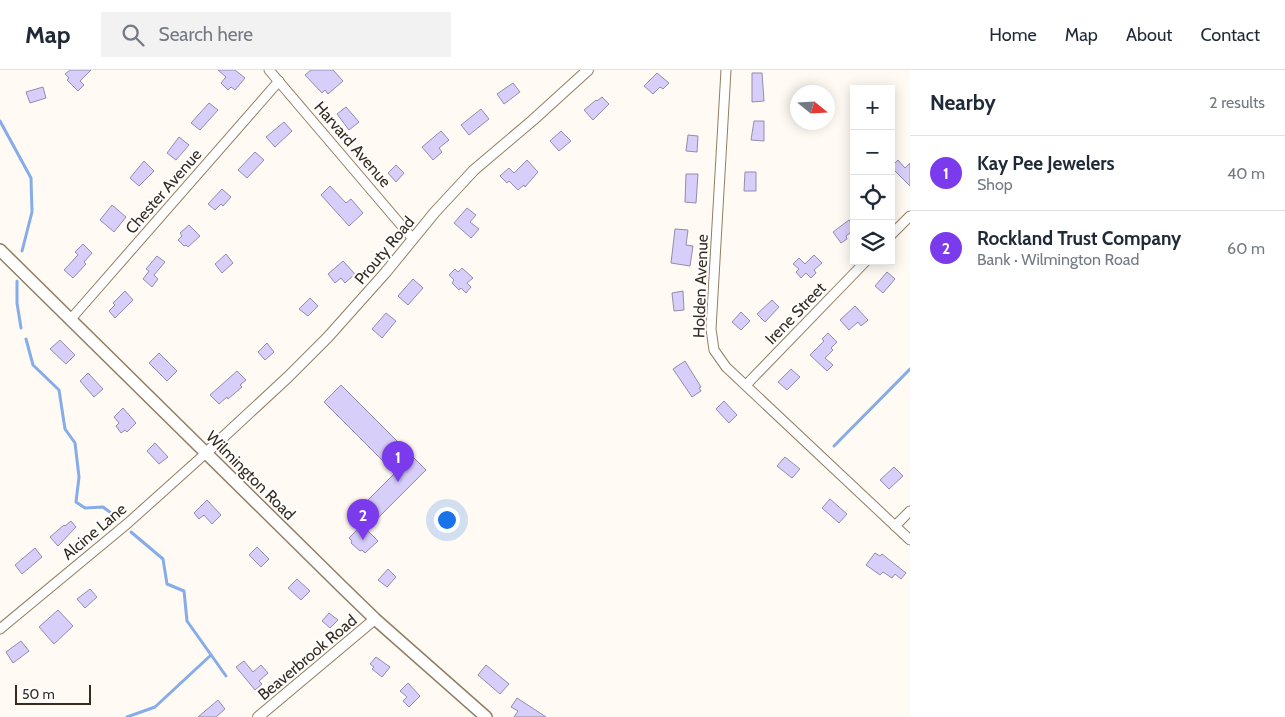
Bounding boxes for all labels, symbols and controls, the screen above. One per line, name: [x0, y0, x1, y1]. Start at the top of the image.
search box: [101, 12, 451, 57]
text: Map: [25, 20, 71, 49]
icon: search: [119, 21, 147, 49]
text: Search here: [159, 23, 253, 46]
text: Home: [989, 24, 1037, 46]
text: Map: [1065, 24, 1098, 46]
text: About: [1126, 24, 1172, 46]
text: Contact: [1200, 24, 1260, 46]
north arrow: [790, 85, 835, 130]
map controls: [850, 85, 895, 265]
button: +: [850, 85, 895, 130]
text: Nearby: [930, 90, 996, 115]
text: 2 results: [1209, 93, 1265, 112]
street label: Harvard Avenue: [310, 98, 395, 191]
button: −: [850, 130, 895, 175]
street label: Chester Avenue: [121, 145, 205, 238]
text: Kay Pee Jewelers: [977, 152, 1115, 175]
text: 1: [943, 164, 949, 183]
text: 40 m: [1227, 164, 1265, 183]
button: locate: [850, 175, 895, 220]
text: Shop: [977, 175, 1013, 194]
street label: Prouty Road: [350, 212, 418, 288]
button: layers: [850, 220, 895, 265]
text: Rockland Trust Company: [977, 227, 1181, 250]
street label: Holden Avenue: [689, 234, 712, 338]
text: 2: [942, 239, 950, 258]
text: 60 m: [1227, 239, 1265, 258]
text: Bank · Wilmington Road: [977, 250, 1139, 269]
street label: Irene Street: [761, 278, 830, 348]
street label: Wilmington Road: [202, 427, 299, 524]
pin: 1: [382, 441, 414, 482]
street label: Alcine Lane: [58, 499, 130, 564]
pin: 2: [347, 499, 379, 540]
your location: [434, 507, 460, 533]
street label: Beaverbrook Road: [254, 611, 361, 704]
scale bar: [15, 682, 91, 705]
text: 50 m: [22, 685, 55, 703]

